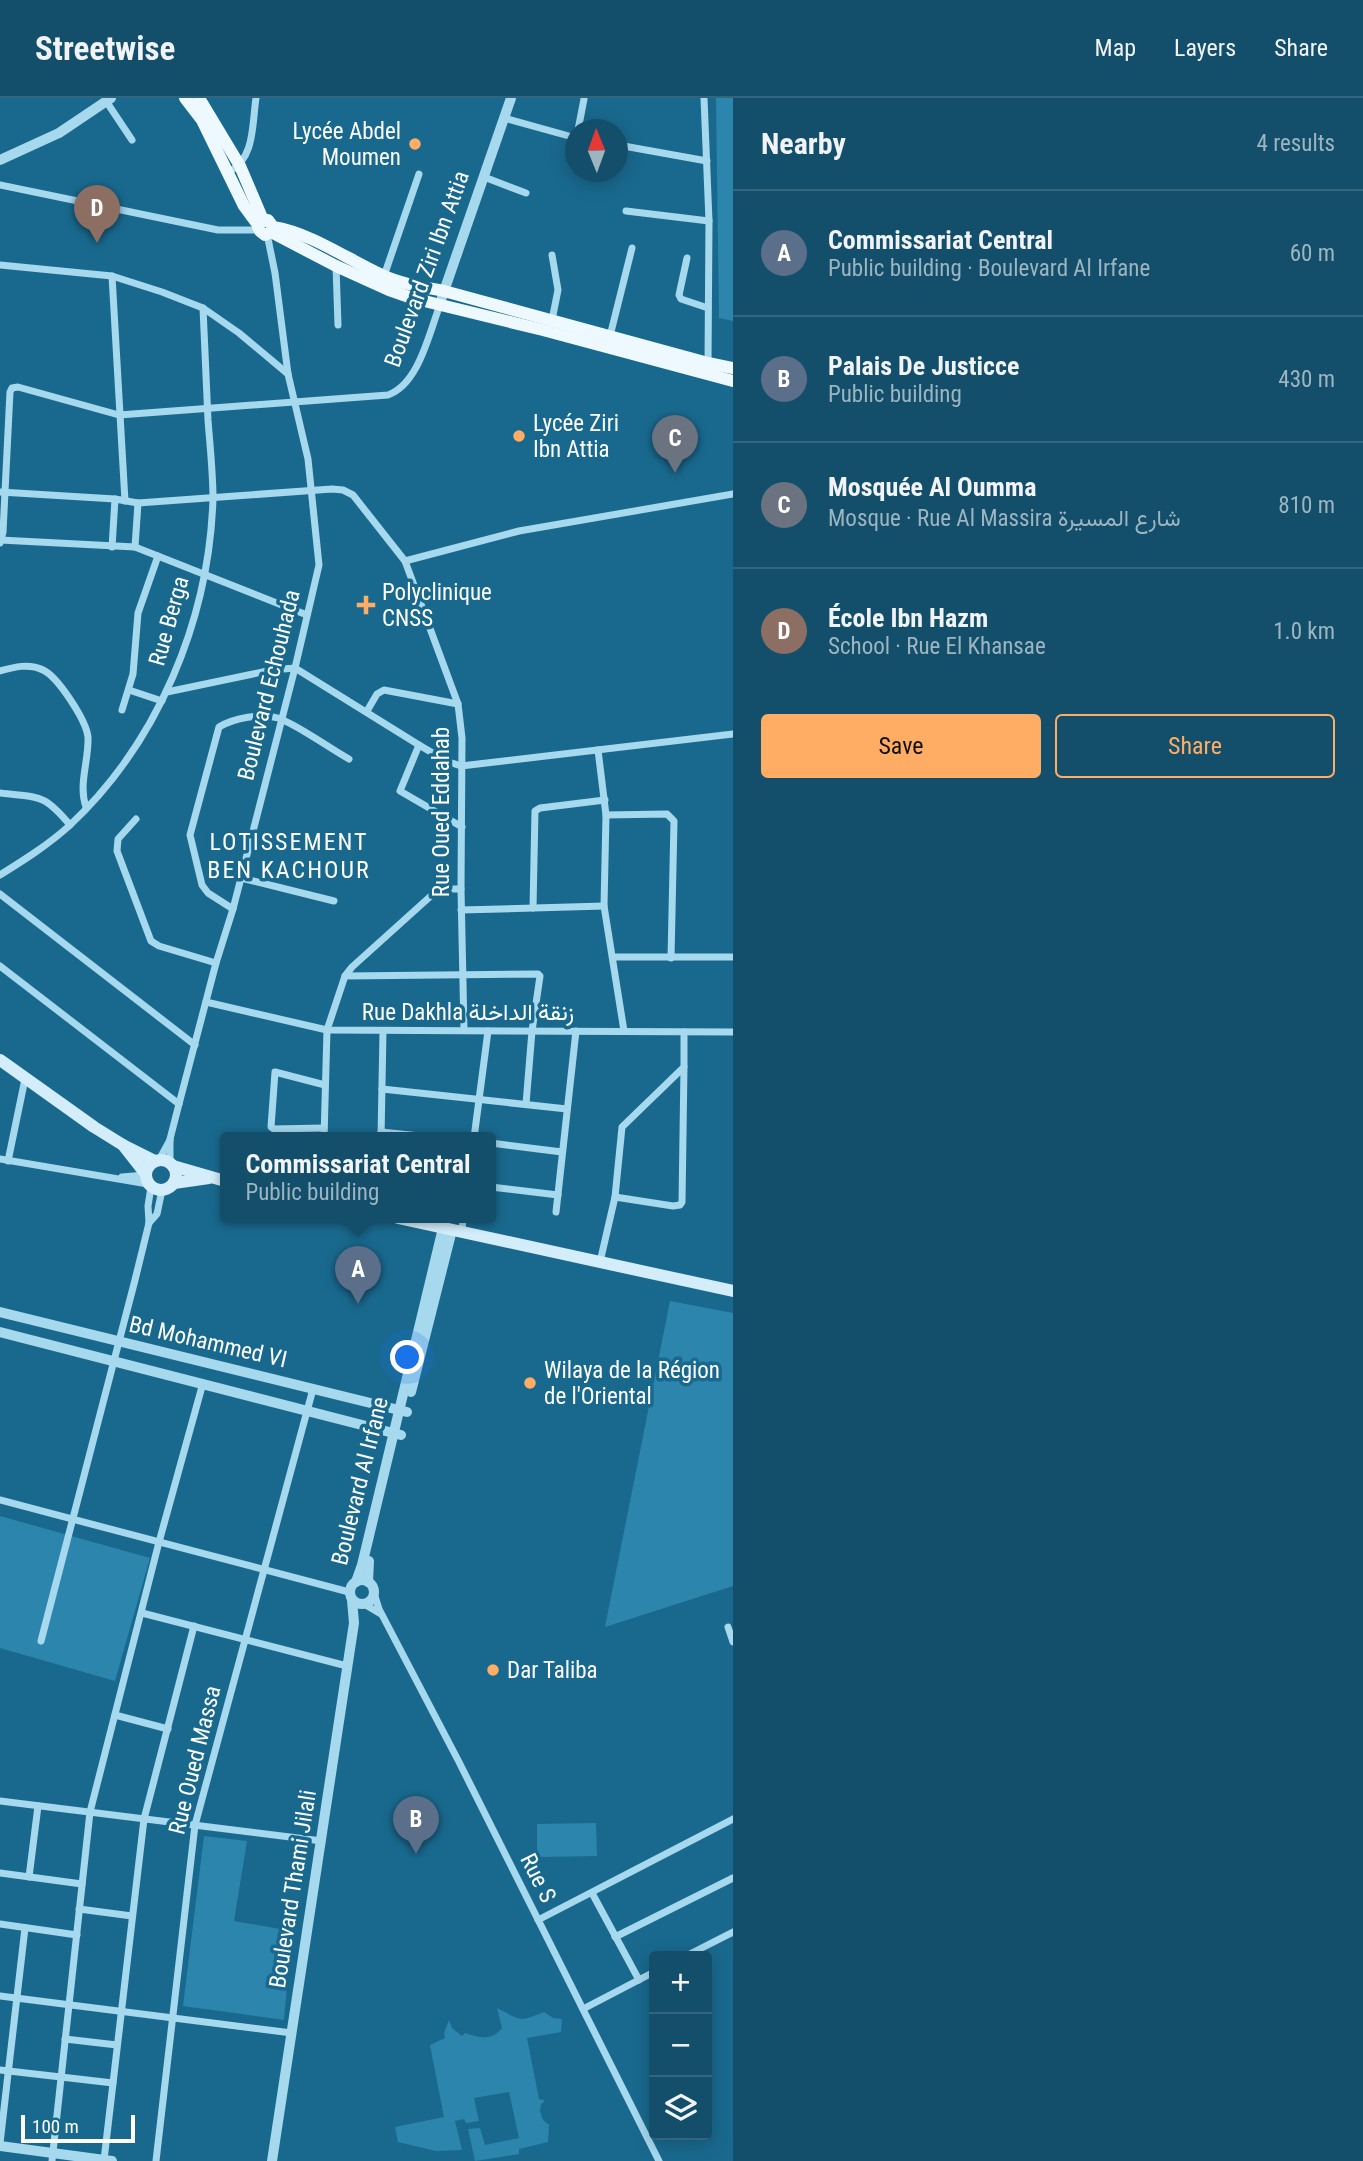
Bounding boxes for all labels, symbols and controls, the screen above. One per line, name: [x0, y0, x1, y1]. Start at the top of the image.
text: Streetwise: [35, 29, 175, 68]
text: Map: [1095, 34, 1136, 62]
text: Layers: [1174, 34, 1236, 62]
text: Share: [1274, 34, 1328, 62]
place label: Lycée Abdel Moumen: [293, 118, 401, 171]
north arrow: [565, 119, 628, 182]
text: Nearby: [761, 126, 846, 161]
text: 4 results: [1257, 130, 1335, 157]
marker: Lycée Abdel Moumen: [407, 136, 423, 152]
street label: Boulevard Ziri Ibn Attia: [379, 167, 475, 371]
pin: D: [74, 185, 120, 243]
text: Commissariat Central: [828, 225, 1053, 255]
text: A: [777, 240, 791, 267]
text: 60 m: [1290, 240, 1335, 267]
text: Public building · Boulevard Al Irfane: [828, 255, 1150, 282]
text: Palais De Justicce: [828, 351, 1019, 381]
text: B: [778, 366, 790, 393]
text: 430 m: [1278, 366, 1335, 393]
text: Public building: [828, 381, 962, 408]
place label: Lycée Ziri Ibn Attia: [533, 410, 619, 463]
pin: C: [652, 415, 698, 473]
marker: Lycée Ziri Ibn Attia: [511, 428, 527, 444]
text: Mosquée Al Oumma: [828, 472, 1036, 502]
text: C: [777, 492, 791, 519]
text: 810 m: [1278, 492, 1335, 519]
text: Mosque · Rue Al Massira شارع المسيرة: [828, 505, 1181, 532]
street label: Rue Berga: [143, 573, 195, 669]
place label: Polyclinique CNSS: [382, 579, 492, 632]
street label: Boulevard Echouhada: [232, 587, 306, 783]
marker: Polyclinique CNSS: [356, 595, 376, 615]
text: École Ibn Hazm: [828, 603, 988, 633]
text: D: [778, 618, 791, 645]
text: 1.0 km: [1273, 618, 1335, 645]
text: School · Rue El Khansae: [828, 633, 1046, 660]
button: Save: [761, 714, 1041, 778]
button: Share: [1055, 714, 1335, 778]
street label: Rue Oued Eddahab: [428, 727, 455, 897]
district label: LOTISSEMENT BEN KACHOUR: [207, 828, 371, 884]
street label: Rue Dakhla زنقة الداخلة: [362, 999, 574, 1027]
popup: [220, 1132, 496, 1223]
text: Commissariat Central: [245, 1149, 471, 1179]
text: Public building: [245, 1179, 379, 1206]
pin: A: [335, 1246, 381, 1304]
street label: Bd Mohammed VI: [127, 1311, 289, 1373]
your location: [390, 1340, 424, 1374]
place label: Wilaya de la Région de l'Oriental: [544, 1357, 720, 1410]
marker: Wilaya de la Région de l'Oriental: [522, 1375, 538, 1391]
street label: Boulevard Al Irfane: [326, 1394, 394, 1568]
place label: Dar Taliba: [507, 1657, 598, 1684]
marker: Dar Taliba: [485, 1662, 501, 1678]
street label: Rue Oued Massa: [163, 1683, 227, 1837]
street label: Boulevard Thami Jilali: [264, 1788, 322, 1990]
pin: B: [393, 1796, 439, 1854]
street label: Rue S: [514, 1849, 562, 1907]
map controls: [649, 1951, 712, 2140]
button: +: [649, 1951, 712, 2014]
button: −: [649, 2014, 712, 2077]
button: layers: [649, 2077, 712, 2140]
scale bar: [21, 2112, 135, 2144]
text: 100 m: [32, 2115, 79, 2138]

